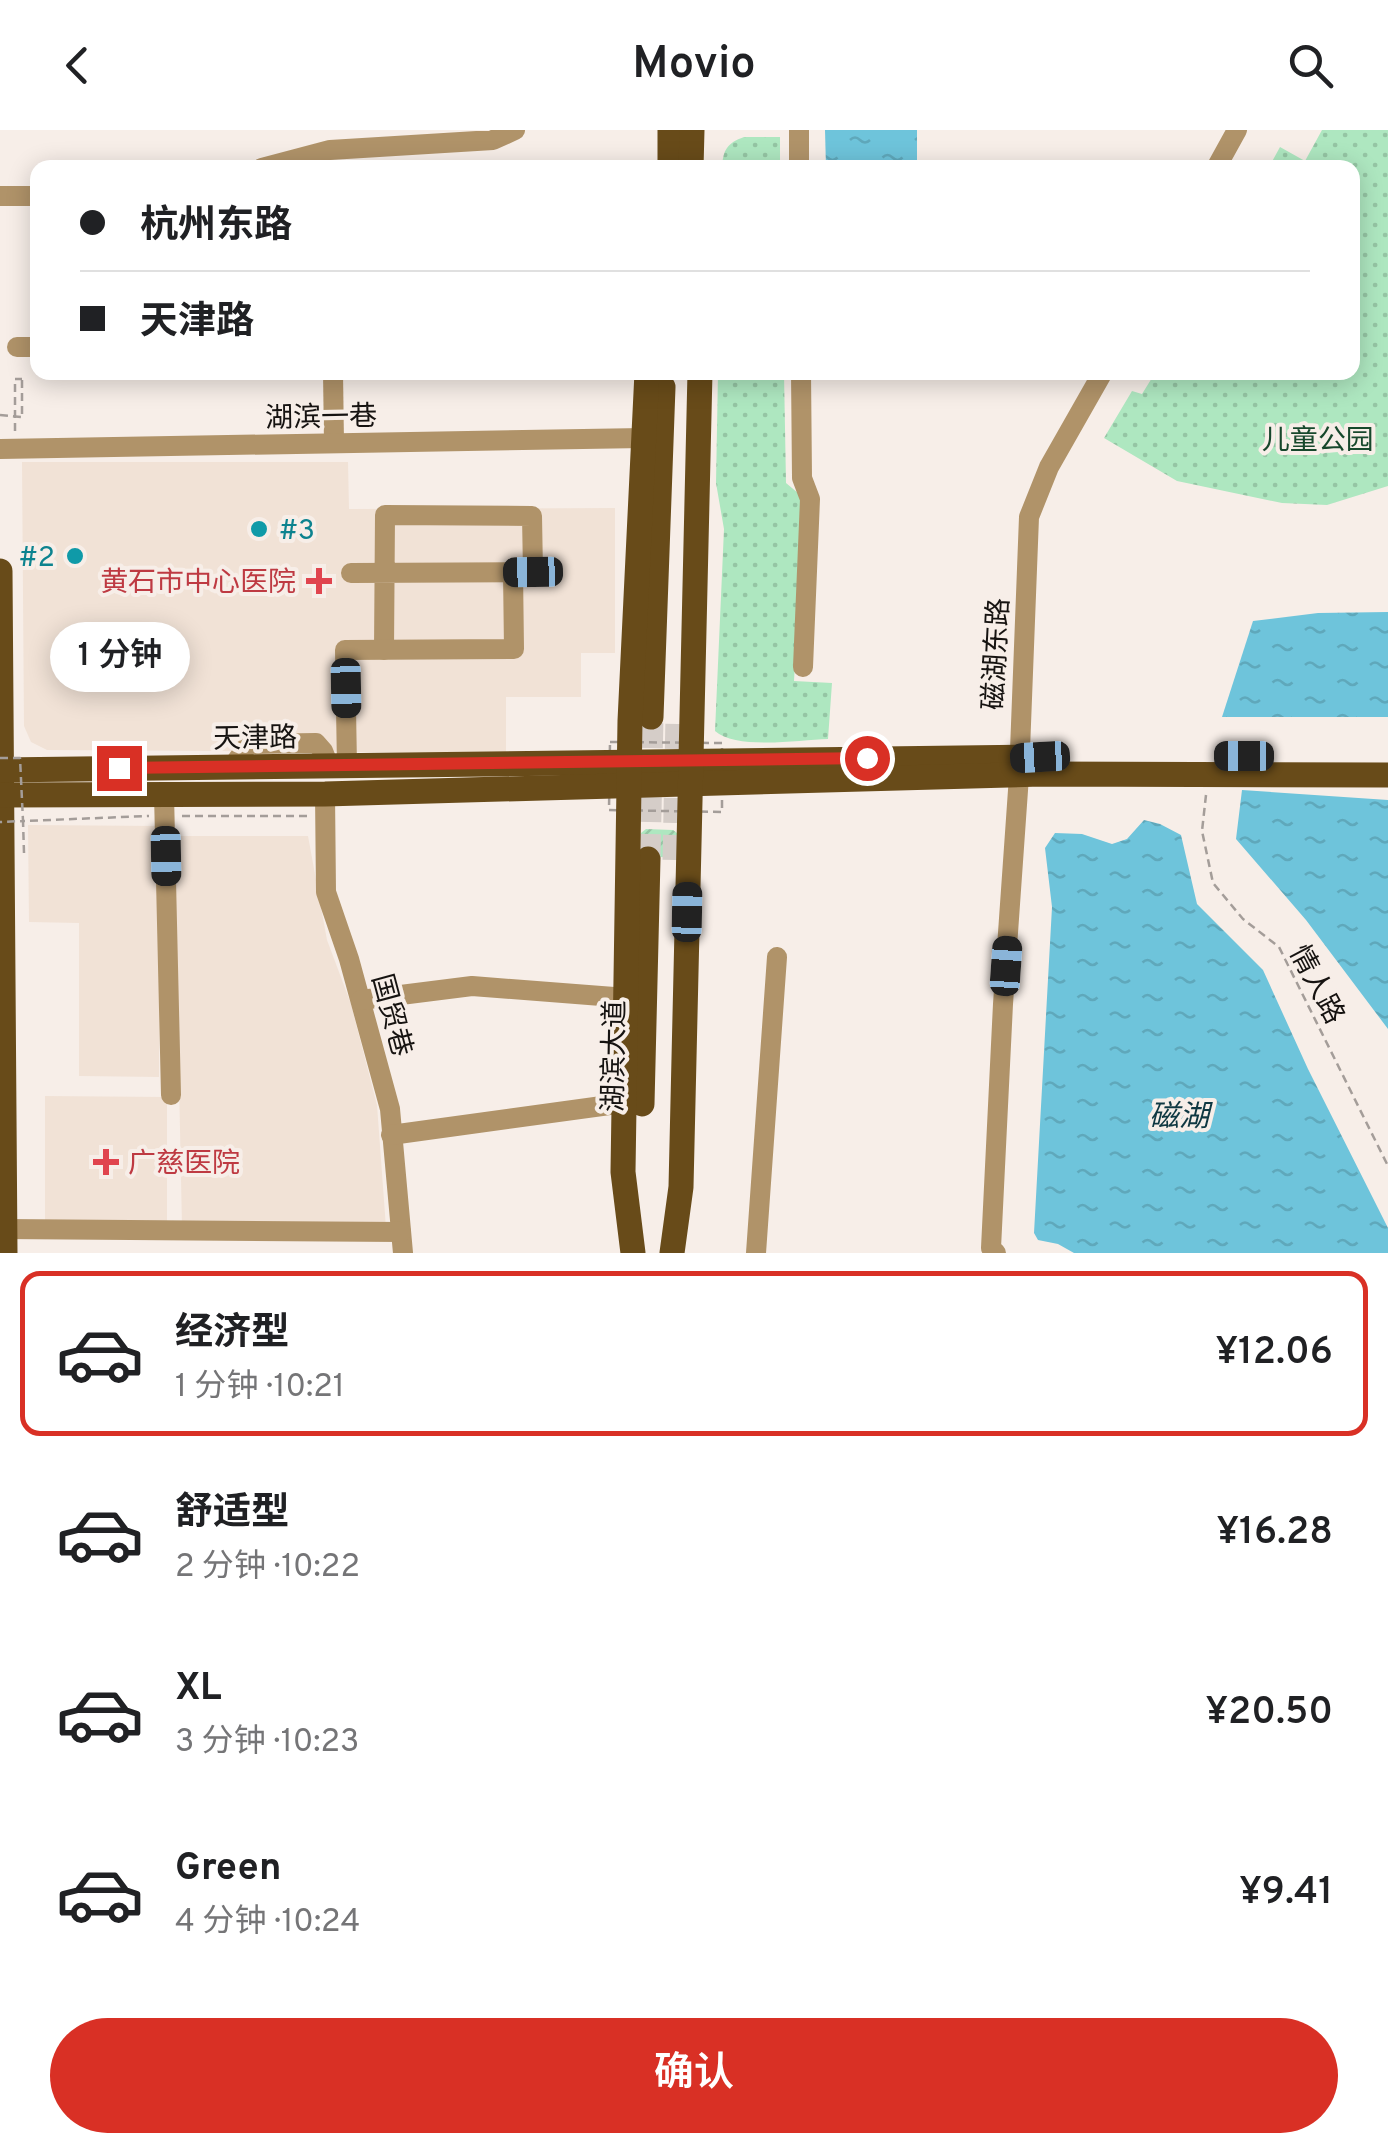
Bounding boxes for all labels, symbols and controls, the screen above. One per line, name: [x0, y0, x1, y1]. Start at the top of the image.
text: Movio: [632, 37, 756, 94]
icon: back: [50, 38, 105, 93]
icon: search: [1283, 38, 1338, 93]
text: 杭州东路: [140, 203, 292, 252]
text: 天津路: [140, 299, 254, 348]
street label: 湖滨一巷: [265, 400, 377, 438]
park label: 儿童公园: [1262, 424, 1374, 460]
place label: #3: [279, 514, 315, 550]
marker: #3: [248, 518, 270, 540]
place label: #2: [19, 541, 55, 577]
marker: #2: [64, 545, 86, 567]
car: [503, 556, 563, 588]
place label: 黄石市中心医院: [100, 566, 296, 602]
marker: 黄石市中心医院: [306, 568, 332, 594]
street label: 磁湖东路: [977, 597, 1019, 711]
callout: 1 分钟: [49, 623, 189, 693]
text: 1 分钟: [78, 637, 162, 677]
car: [330, 658, 362, 718]
street label: 天津路: [213, 721, 297, 759]
route start: [845, 736, 890, 781]
car: [1009, 740, 1071, 774]
car: [1214, 741, 1274, 771]
route end: [97, 746, 142, 791]
car: [150, 826, 182, 886]
car: [671, 882, 703, 942]
car: [989, 935, 1023, 997]
street label: 情人路: [1280, 940, 1351, 1031]
street label: 国贸巷: [362, 971, 418, 1061]
street label: 湖滨大道: [597, 1000, 635, 1112]
water label: 磁湖: [1149, 1100, 1213, 1137]
place label: 广慈医院: [128, 1147, 240, 1183]
marker: 广慈医院: [93, 1149, 119, 1175]
icon: car: [55, 1309, 145, 1399]
text: 经济型: [175, 1310, 289, 1359]
text: ¥12.06: [1215, 1329, 1333, 1378]
text: 1 分钟 · 10:21: [175, 1368, 345, 1408]
icon: car: [55, 1489, 145, 1579]
text: 舒适型: [175, 1490, 289, 1539]
text: ¥16.28: [1217, 1509, 1333, 1558]
text: 2 分钟 · 10:22: [175, 1548, 360, 1588]
text: XL: [175, 1665, 222, 1714]
icon: car: [55, 1669, 145, 1759]
text: ¥20.50: [1205, 1689, 1333, 1738]
text: 3 分钟 · 10:23: [175, 1723, 359, 1763]
text: Green: [175, 1845, 281, 1894]
icon: car: [55, 1849, 145, 1939]
text: ¥9.41: [1239, 1869, 1333, 1918]
text: 4 分钟 · 10:24: [175, 1903, 360, 1943]
button: 确认: [50, 2018, 1338, 2133]

